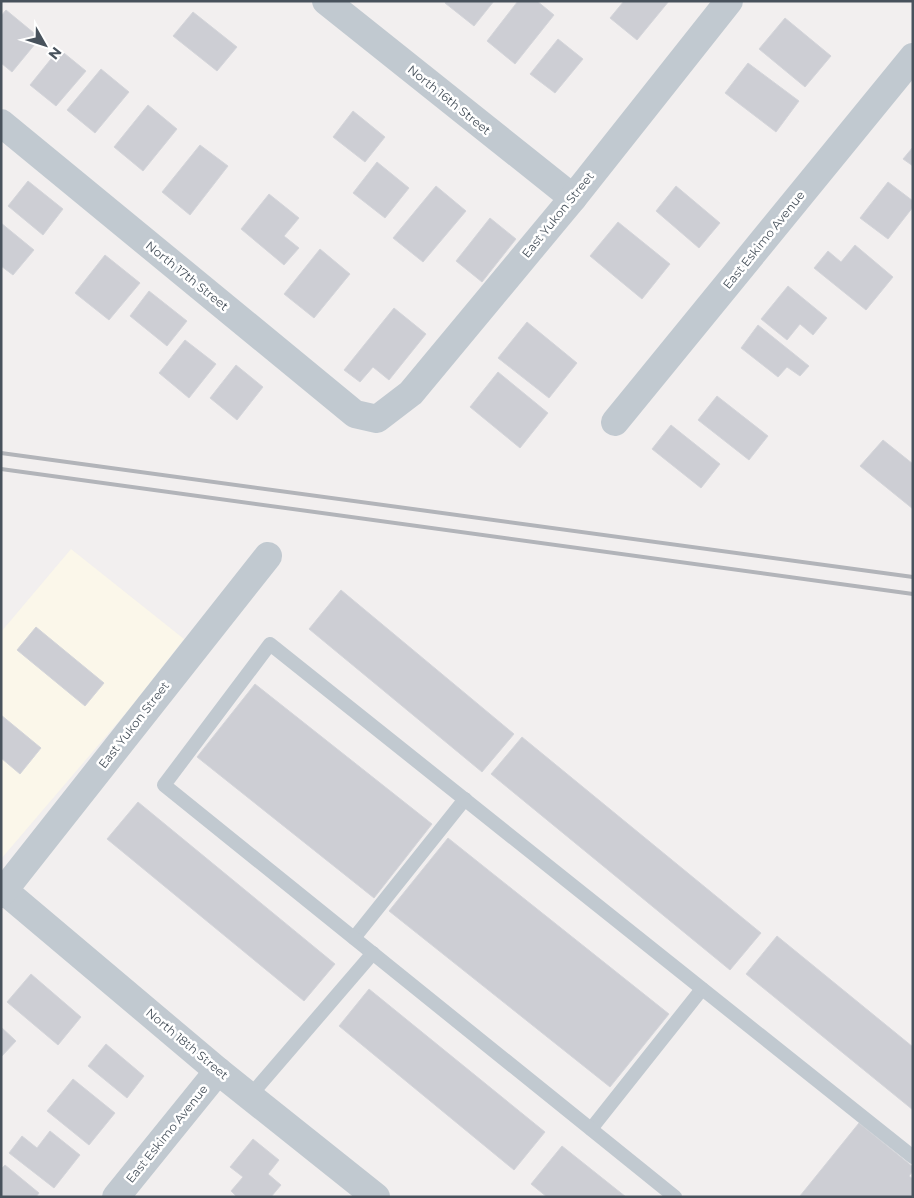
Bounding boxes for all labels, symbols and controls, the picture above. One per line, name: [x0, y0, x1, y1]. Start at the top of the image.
north arrow: [20, 20, 70, 70]
text: N: [45, 43, 66, 63]
street label: North 16th Street: [405, 62, 494, 138]
street label: East Yukon Street: [518, 169, 597, 261]
street label: East Eskimo Avenue: [719, 188, 808, 292]
street label: North 17th Street: [143, 238, 232, 314]
street label: East Yukon Street: [95, 678, 172, 771]
street label: North 18th Street: [143, 1005, 232, 1082]
street label: East Eskimo Avenue: [122, 1082, 211, 1186]

